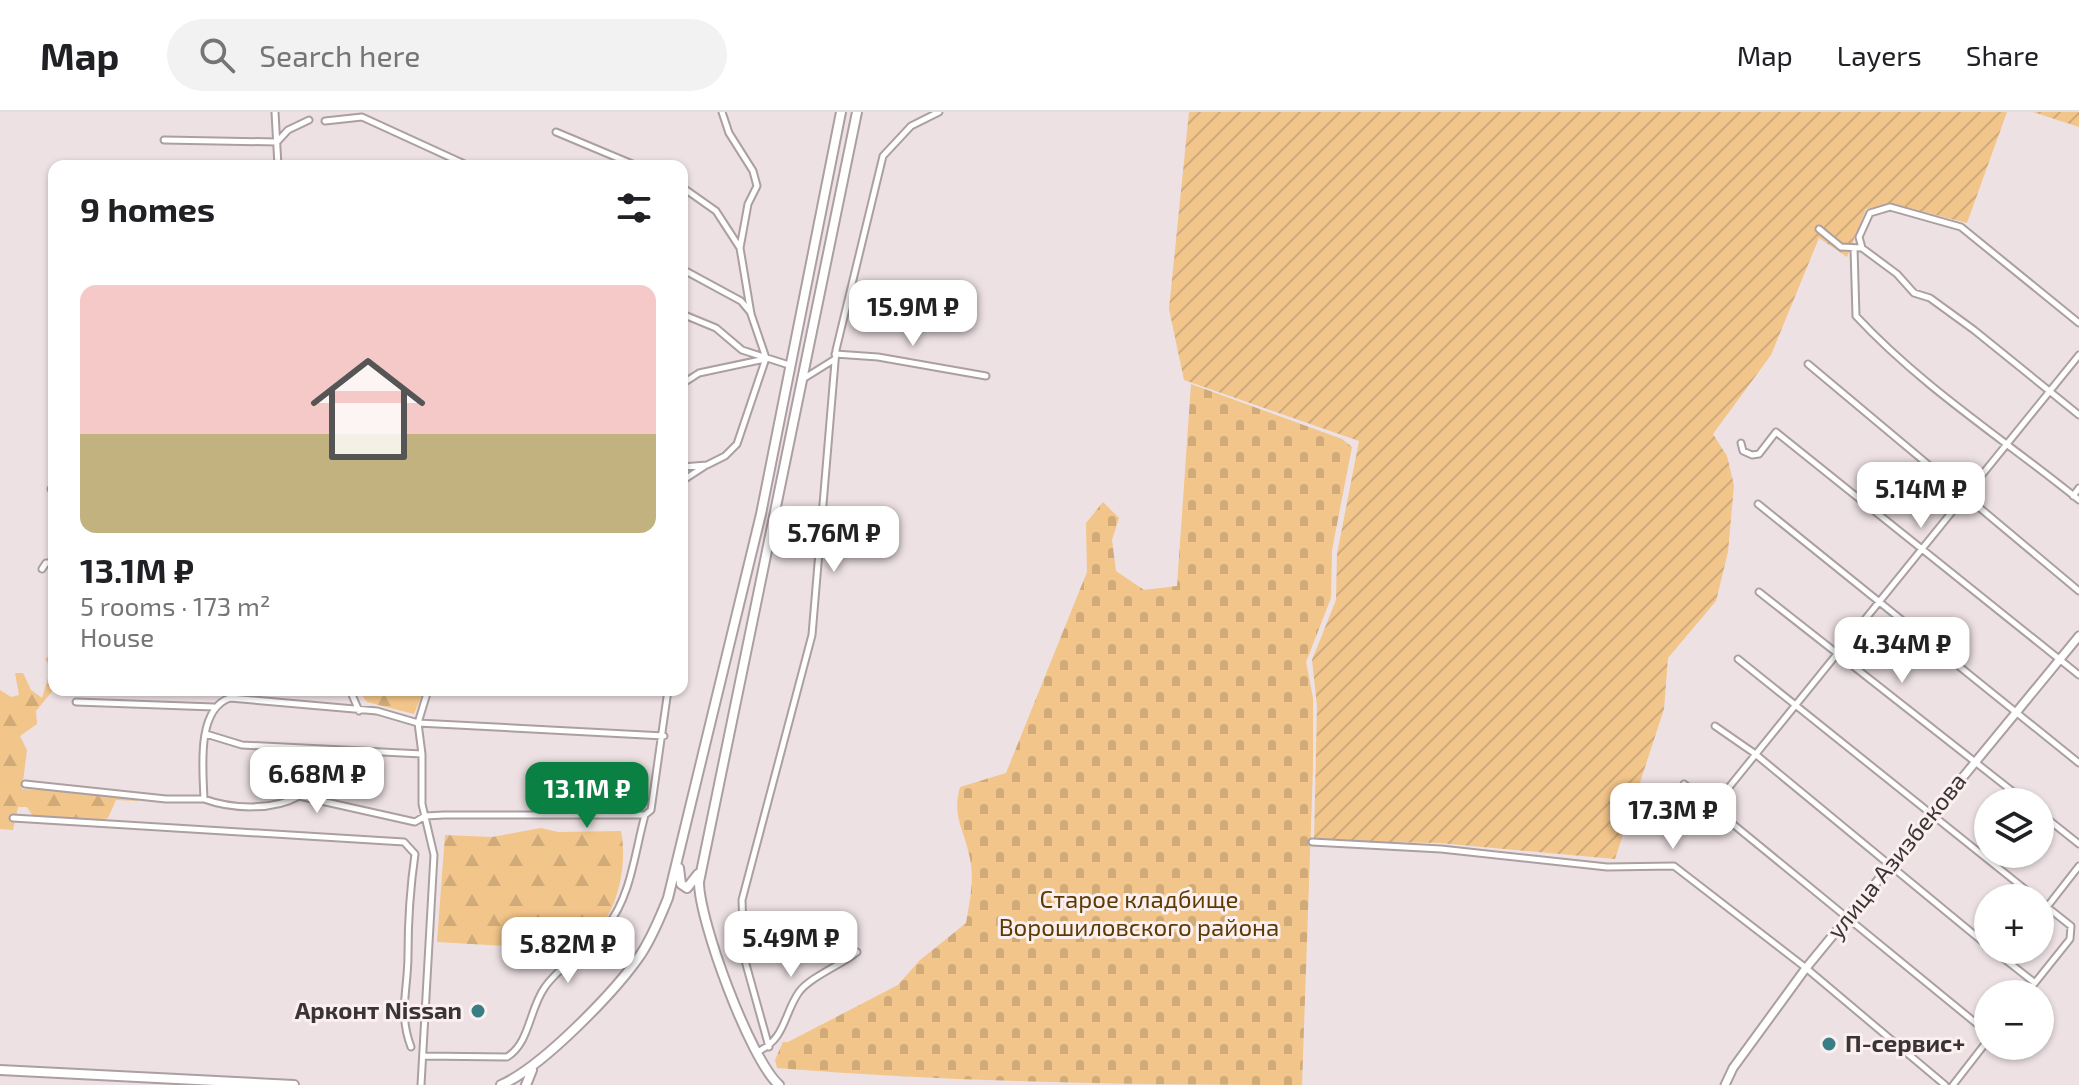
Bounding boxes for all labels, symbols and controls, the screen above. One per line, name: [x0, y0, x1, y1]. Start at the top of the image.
search box: [167, 19, 727, 91]
text: Map: [40, 32, 119, 78]
icon: search: [195, 33, 239, 77]
text: Search here: [259, 37, 420, 73]
text: Map: [1737, 38, 1793, 72]
text: Layers: [1837, 38, 1922, 72]
text: Share: [1966, 38, 2039, 72]
icon: filters: [612, 186, 656, 230]
text: 9 homes: [80, 188, 215, 229]
pin: 15.9M ₽: [839, 280, 987, 348]
text: 15.9M ₽: [867, 290, 959, 321]
icon: home: [296, 337, 440, 481]
pin: 5.14M ₽: [1847, 462, 1995, 530]
text: 5.14M ₽: [1875, 472, 1967, 503]
pin: 5.76M ₽: [760, 506, 908, 574]
text: 5.76M ₽: [787, 516, 881, 547]
text: 13.1M ₽: [80, 549, 194, 590]
text: 5 rooms · 173 m²: [80, 590, 271, 621]
pin: 4.34M ₽: [1828, 617, 1976, 685]
text: House: [80, 621, 154, 652]
text: 4.34M ₽: [1853, 627, 1951, 658]
pin: 6.68M ₽: [243, 747, 391, 815]
text: 6.68M ₽: [268, 757, 366, 788]
pin: 13.1M ₽: [513, 762, 661, 830]
street label: улица Азизбекова: [1820, 766, 1972, 944]
text: 13.1M ₽: [543, 772, 631, 803]
pin: 17.3M ₽: [1599, 783, 1747, 851]
map controls: [1974, 788, 2054, 1060]
button: layers: [1974, 788, 2054, 868]
text: 17.3M ₽: [1628, 793, 1718, 824]
park label: Старое кладбище Ворошиловского района: [999, 884, 1279, 941]
button: +: [1974, 884, 2054, 964]
pin: 5.49M ₽: [717, 911, 865, 979]
pin: 5.82M ₽: [494, 917, 642, 985]
text: 5.49M ₽: [742, 921, 840, 952]
text: 5.82M ₽: [520, 927, 616, 958]
button: −: [1974, 980, 2054, 1060]
place label: Арконт Nissan: [295, 995, 462, 1024]
marker: Арконт Nissan: [469, 1002, 487, 1020]
place label: П-сервис+: [1845, 1028, 1965, 1057]
marker: П-сервис+: [1820, 1035, 1838, 1053]

